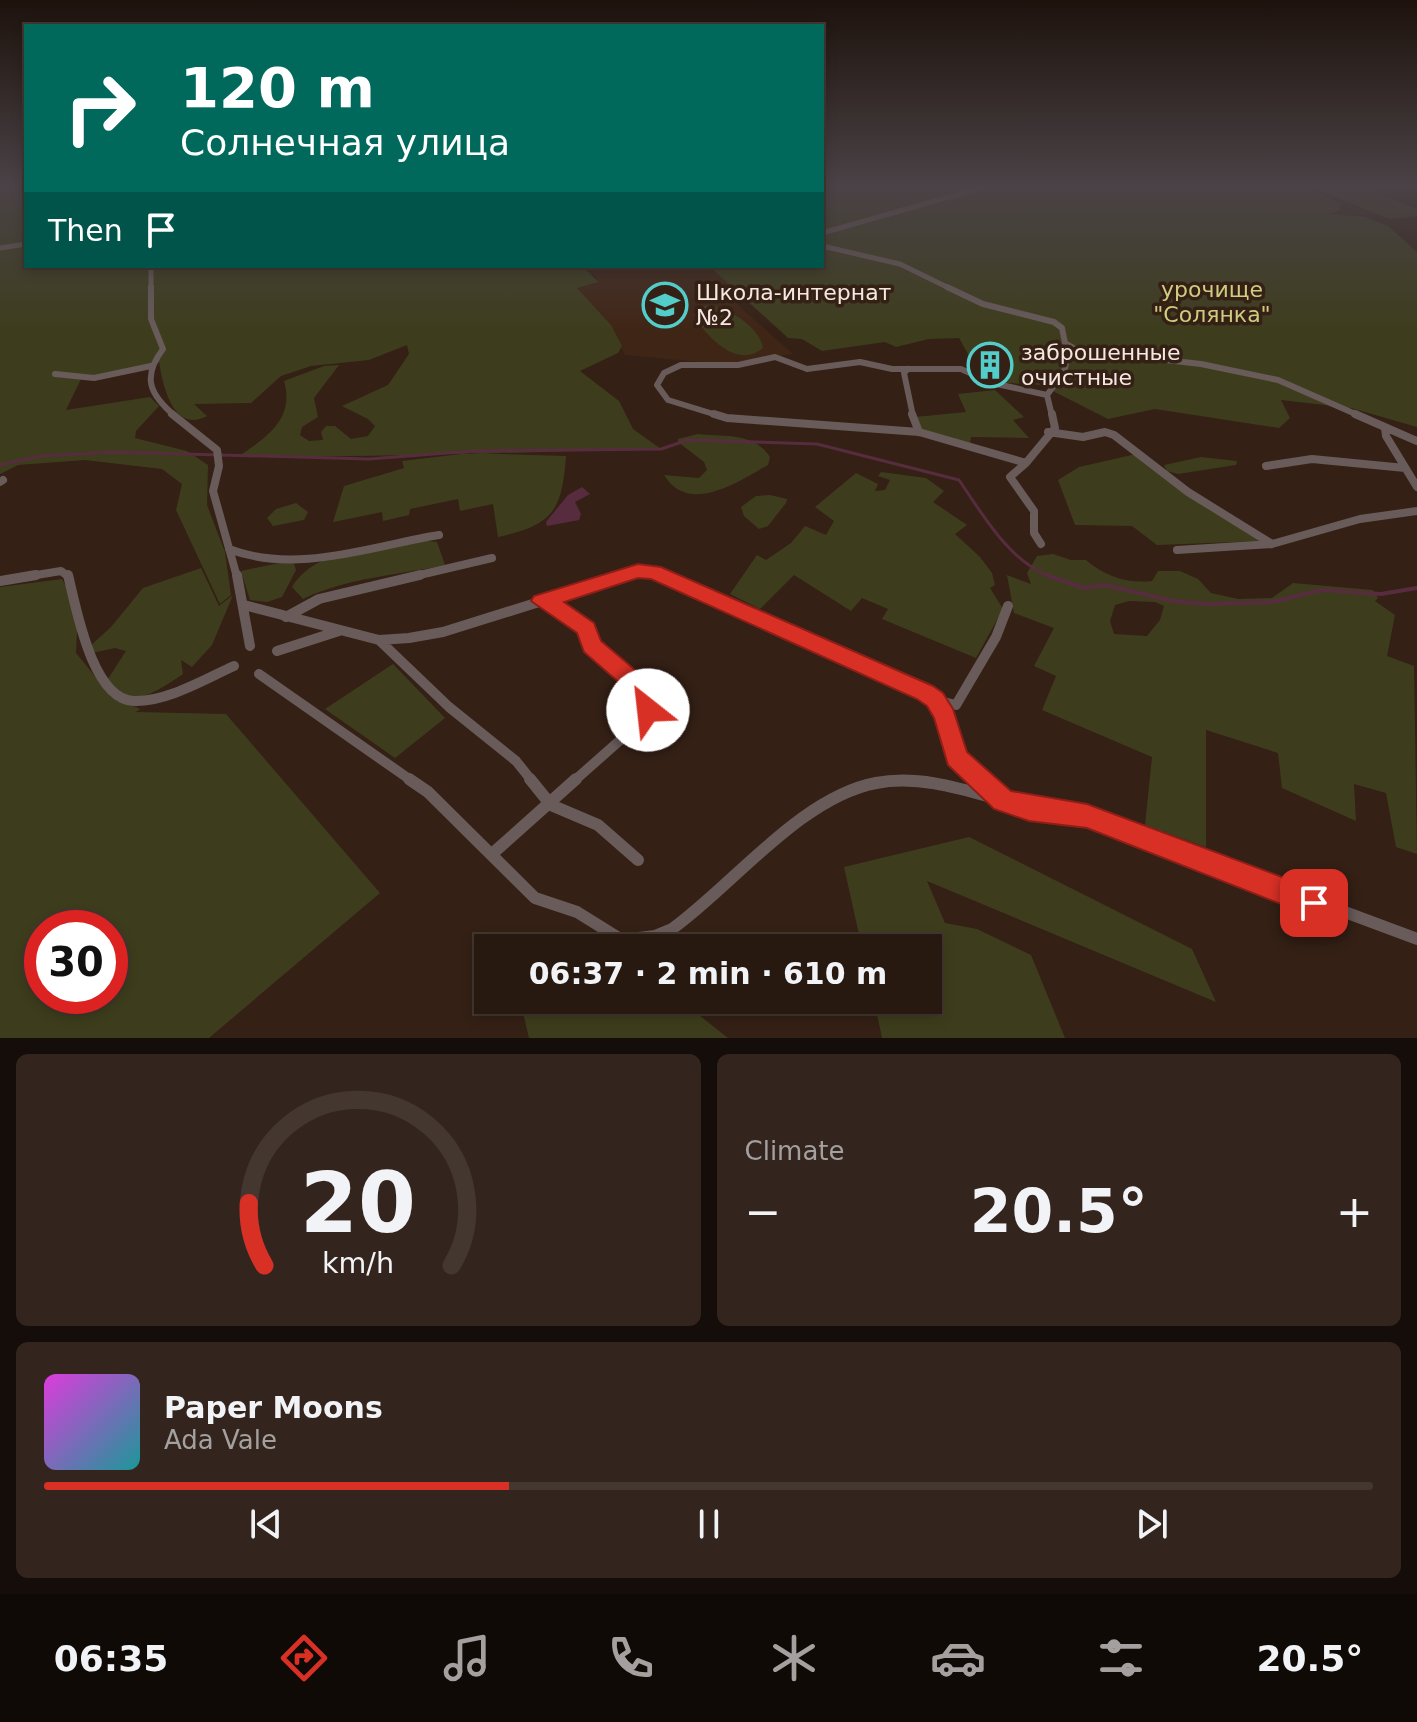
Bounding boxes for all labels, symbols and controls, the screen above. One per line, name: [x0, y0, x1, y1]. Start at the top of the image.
text: 120 m: [180, 55, 375, 120]
icon: right: [48, 56, 152, 160]
text: Солнечная улица: [180, 122, 510, 163]
icon: arrive: [139, 208, 183, 252]
text: Then: [48, 213, 123, 248]
park label: урочище "Солянка": [1153, 277, 1271, 327]
place label: Школа-интернат №2: [696, 280, 892, 330]
school or university icon: Школа-интернат №2: [641, 281, 689, 329]
place label: заброшенные очистные: [1021, 340, 1181, 390]
building icon: заброшенные очистные: [966, 341, 1014, 389]
position arrow: [606, 668, 690, 752]
pin: [1280, 869, 1348, 937]
icon: arrive: [1292, 881, 1336, 925]
speed limit sign: 30: [24, 910, 128, 1014]
text: 06:37 · 2 min · 610 m: [529, 956, 887, 991]
text: Climate: [745, 1136, 845, 1166]
text: 20: [300, 1155, 416, 1252]
text: 20.5°: [970, 1176, 1148, 1246]
text: −: [745, 1186, 781, 1237]
text: +: [1336, 1186, 1373, 1237]
text: km/h: [322, 1246, 394, 1280]
text: Paper Moons: [164, 1390, 383, 1425]
text: Ada Vale: [164, 1425, 277, 1455]
icon: previous: [244, 1502, 288, 1546]
icon: pause: [687, 1502, 731, 1546]
icon: next: [1130, 1502, 1174, 1546]
icon: directions: [276, 1630, 332, 1686]
icon: music: [439, 1630, 495, 1686]
icon: phone: [603, 1630, 659, 1686]
icon: climate: [766, 1630, 822, 1686]
icon: car: [930, 1630, 986, 1686]
icon: filters: [1093, 1630, 1149, 1686]
text: 06:35: [54, 1638, 168, 1679]
text: 20.5°: [1256, 1638, 1363, 1679]

